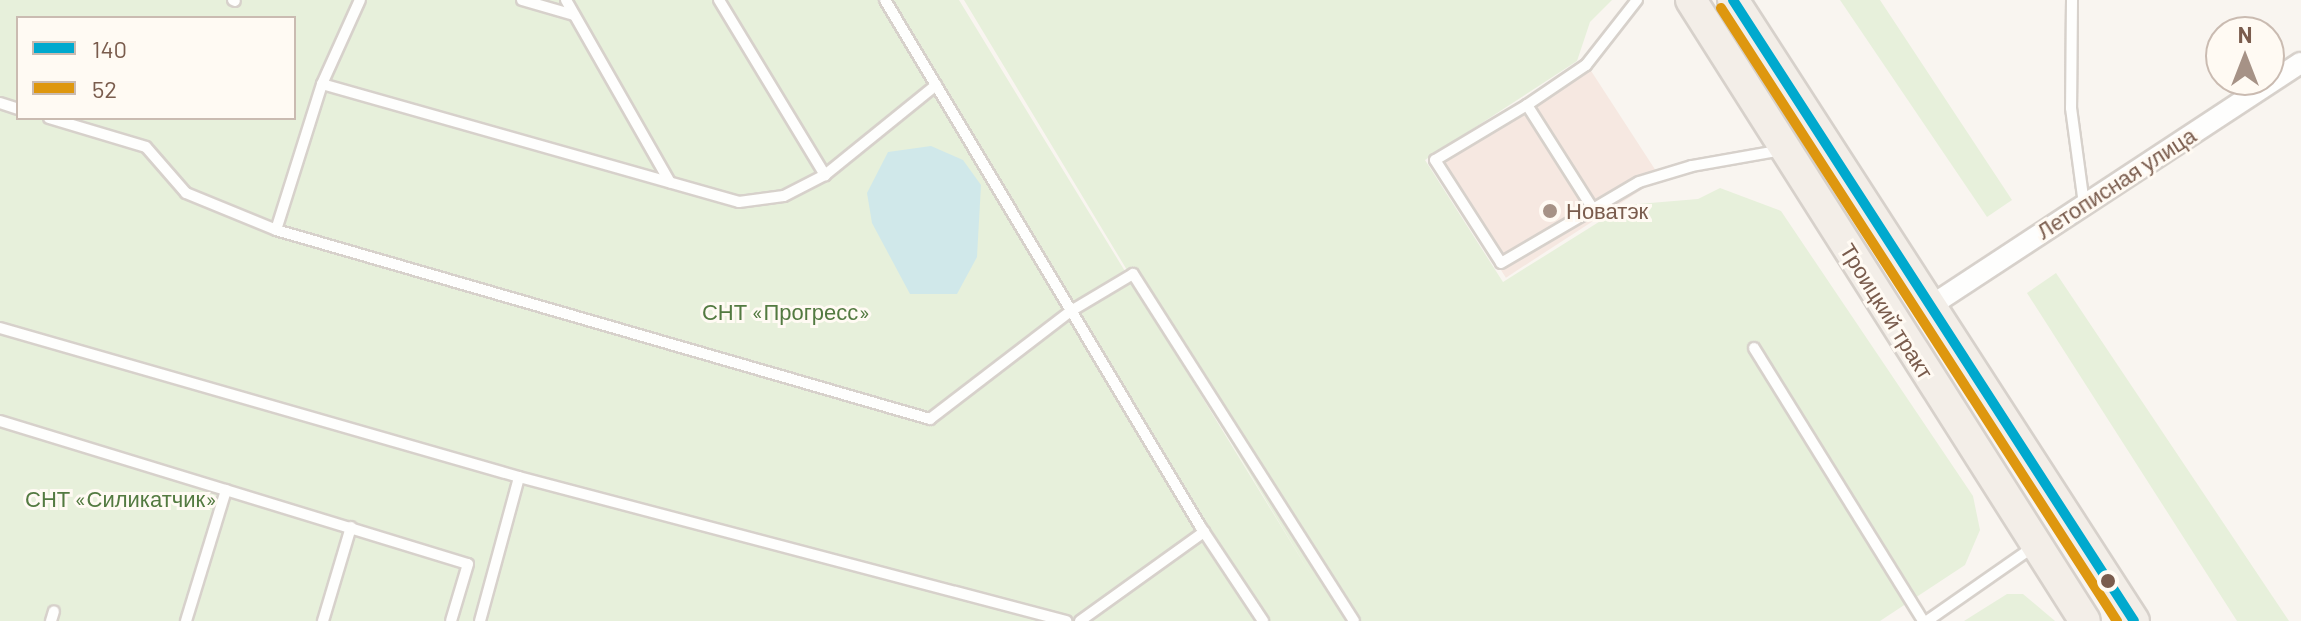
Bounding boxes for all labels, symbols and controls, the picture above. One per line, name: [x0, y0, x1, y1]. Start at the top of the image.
legend: [16, 16, 296, 120]
north arrow: [2205, 16, 2285, 96]
text: N: [2238, 21, 2252, 47]
text: 140: [92, 34, 127, 63]
text: 52: [92, 74, 117, 103]
street label: Летописная улица: [2031, 122, 2201, 244]
place label: Новатэк: [1566, 198, 1648, 224]
marker: Новатэк: [1541, 202, 1559, 220]
street label: Троицкий тракт: [1835, 238, 1939, 384]
park label: СНТ «Прогресс»: [702, 299, 870, 325]
park label: СНТ «Силикатчик»: [25, 486, 217, 512]
unlabelled marker: [2100, 573, 2116, 589]

